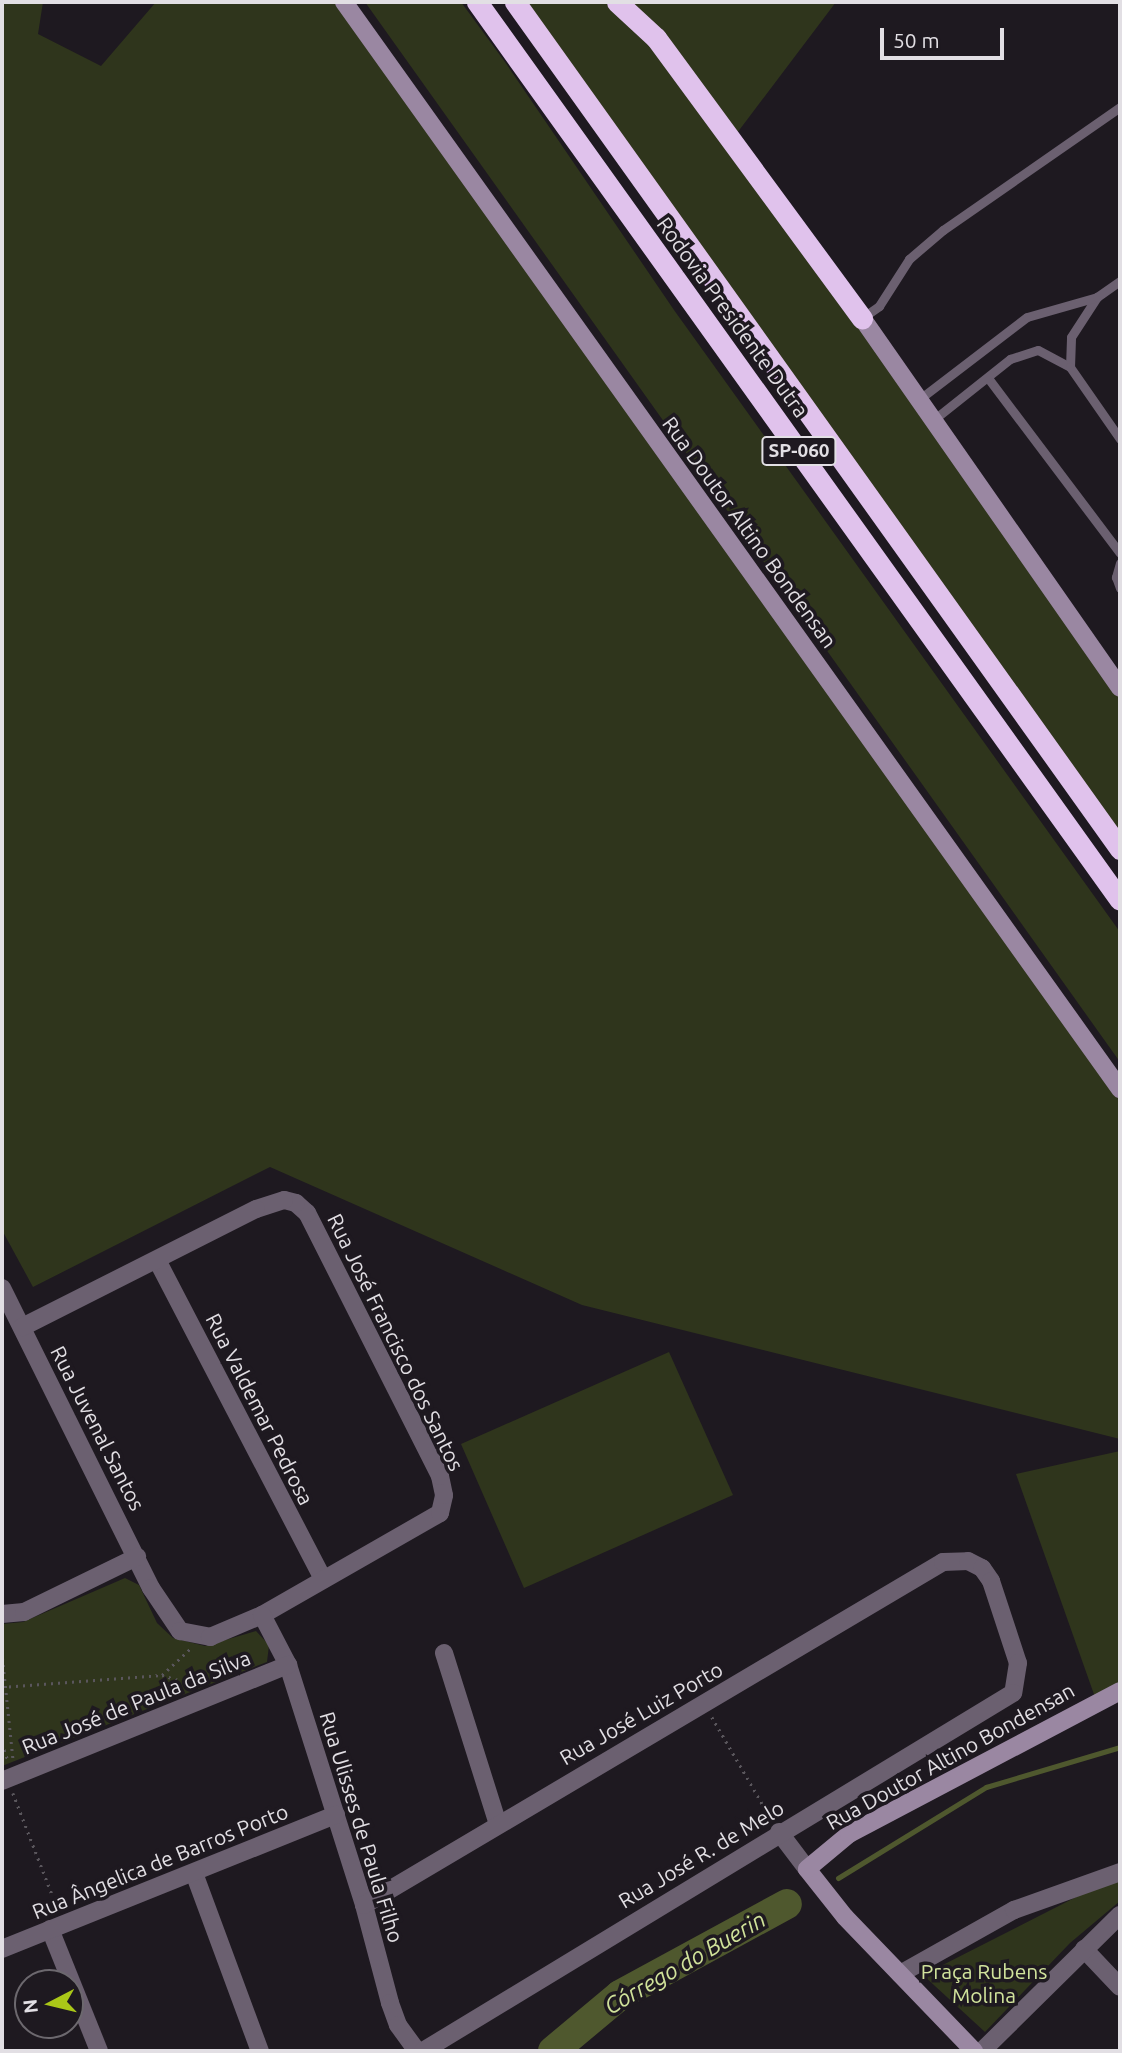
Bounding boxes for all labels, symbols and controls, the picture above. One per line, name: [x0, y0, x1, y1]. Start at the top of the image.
scale bar: [884, 14, 1008, 58]
text: 50 m: [893, 28, 940, 52]
street label: Rodovia Presidente Dutra: [652, 212, 814, 422]
street label: Rua Doutor Altino Bondensan: [658, 411, 842, 653]
road number: SP-060: [760, 436, 838, 466]
street label: Rua José Francisco dos Santos: [323, 1209, 469, 1475]
street label: Rua Valdemar Pedrosa: [201, 1309, 319, 1509]
street label: Rua Juvenal Santos: [46, 1342, 150, 1514]
street label: Rua José de Paula da Silva: [18, 1645, 254, 1759]
street label: Rua José Luiz Porto: [555, 1656, 727, 1770]
street label: Rua Doutor Altino Bondensan: [821, 1677, 1079, 1835]
street label: Rua Ulisses de Paula Filho: [315, 1708, 409, 1946]
street label: Rua José R. de Melo: [614, 1795, 788, 1913]
street label: Rua Ângelica de Barros Porto: [28, 1798, 292, 1924]
water label: Córrego do Buerin: [599, 1906, 771, 2020]
park label: Praça Rubens Molina: [921, 1958, 1047, 2008]
north arrow: [14, 1969, 84, 2039]
text: N: [18, 1998, 42, 2015]

